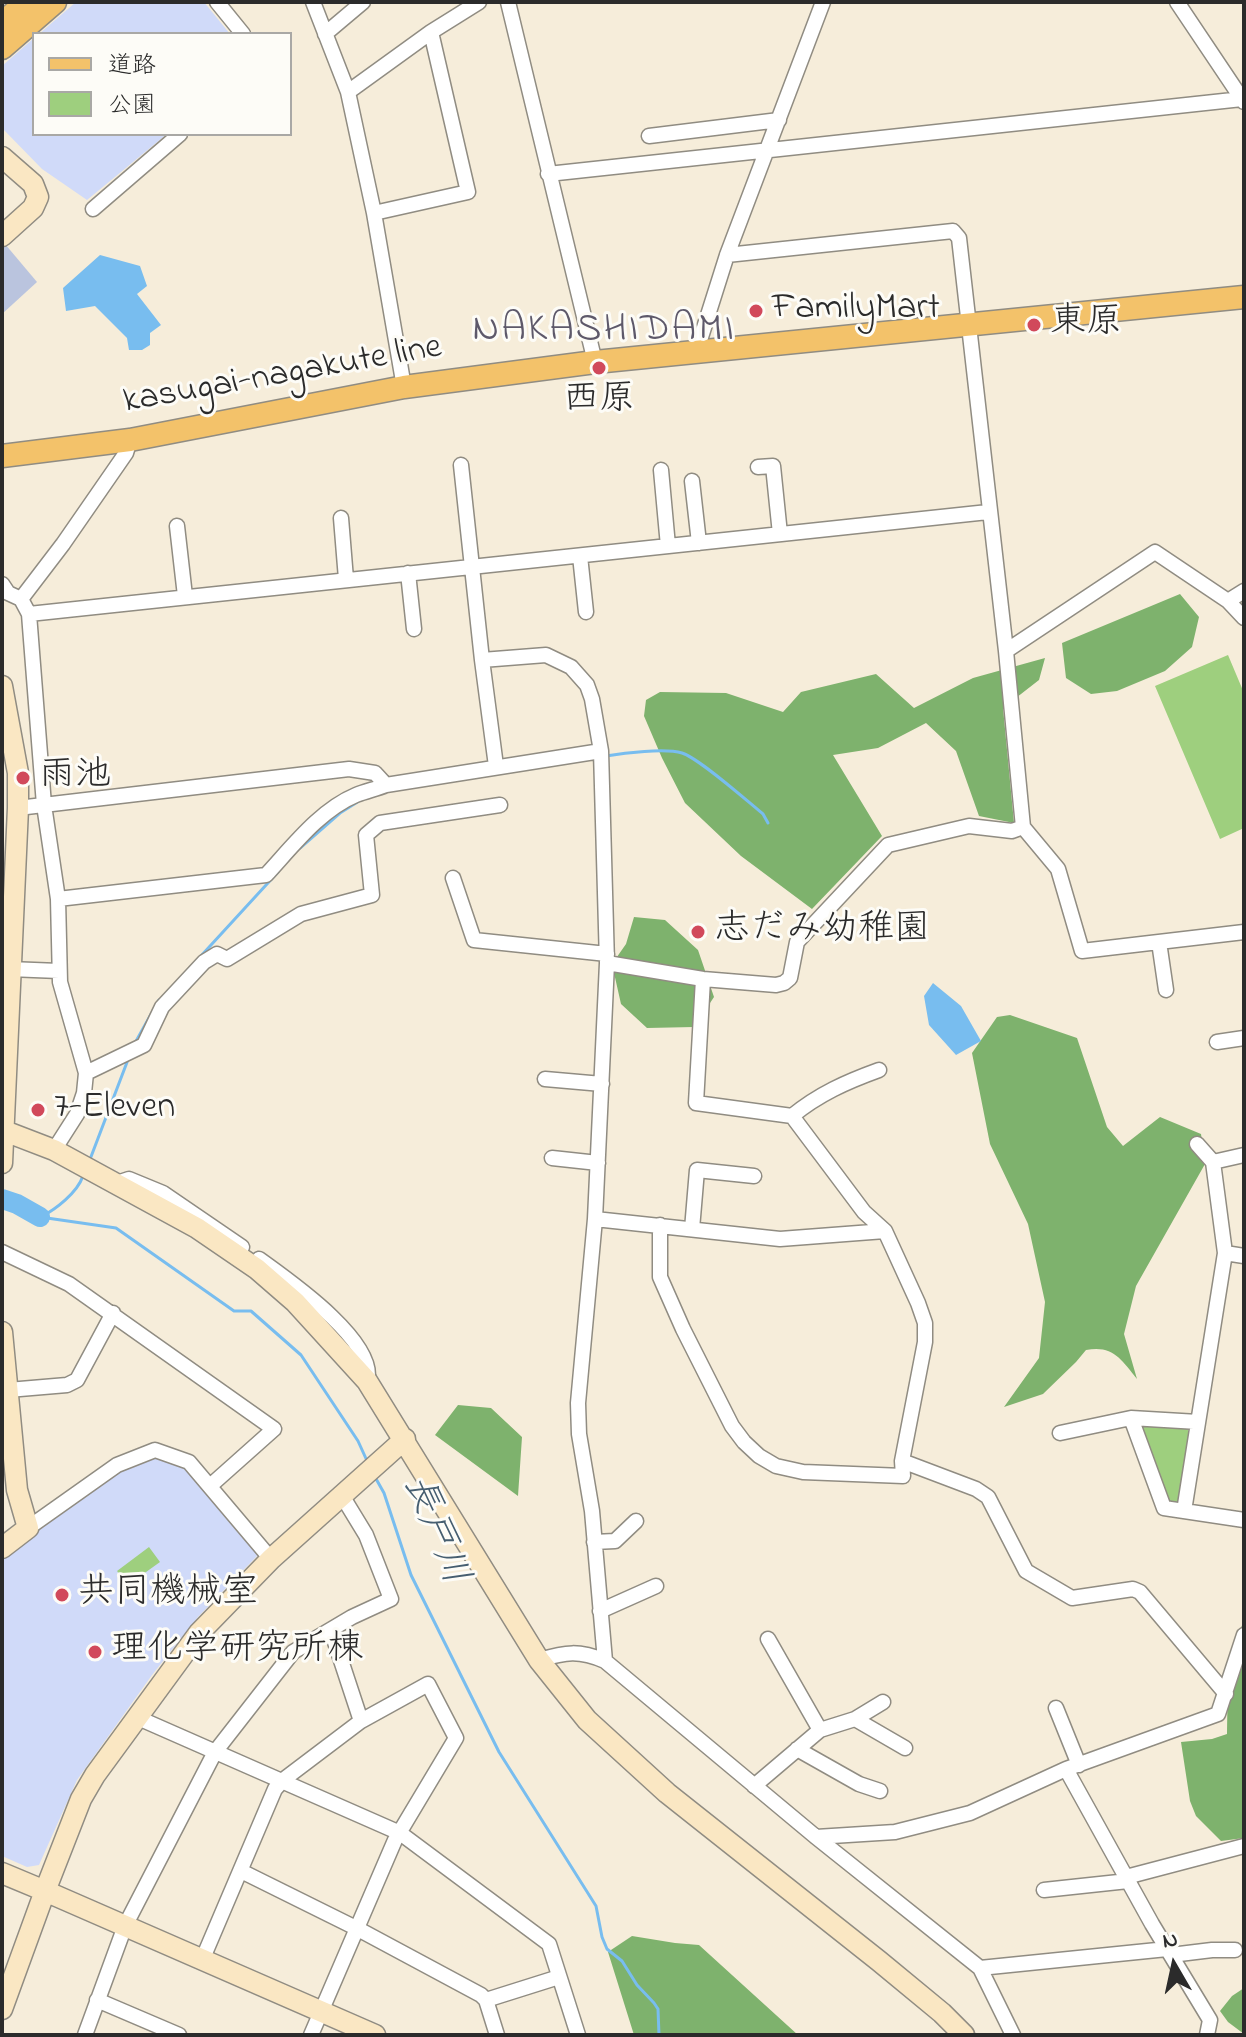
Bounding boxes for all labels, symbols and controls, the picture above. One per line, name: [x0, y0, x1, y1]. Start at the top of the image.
legend: [32, 32, 292, 136]
text: 道路: [108, 49, 156, 84]
text: 公園: [108, 89, 156, 124]
place label: FamilyMart: [772, 289, 940, 333]
marker: FamilyMart: [747, 302, 765, 320]
place label: 東原: [1050, 303, 1122, 347]
district label: NAKASHIDAMI: [472, 308, 736, 356]
marker: 東原: [1025, 316, 1043, 334]
street label: kasugai-nagakute line: [121, 328, 445, 426]
marker: 西原: [590, 359, 608, 377]
place label: 西原: [563, 380, 635, 424]
place label: 雨池: [39, 756, 111, 800]
marker: 雨池: [14, 769, 32, 787]
place label: 志だみ幼稚園: [714, 910, 930, 954]
marker: 志だみ幼稚園: [689, 923, 707, 941]
place label: 7-Eleven: [54, 1088, 175, 1132]
marker: 7-Eleven: [29, 1101, 47, 1119]
water label: 長戸川: [391, 1470, 475, 1592]
place label: 共同機械室: [78, 1573, 258, 1617]
marker: 共同機械室: [53, 1586, 71, 1604]
place label: 理化学研究所棟: [111, 1630, 363, 1674]
marker: 理化学研究所棟: [86, 1643, 104, 1661]
text: N: [1160, 1924, 1180, 1958]
north arrow: [1134, 1925, 1214, 2005]

